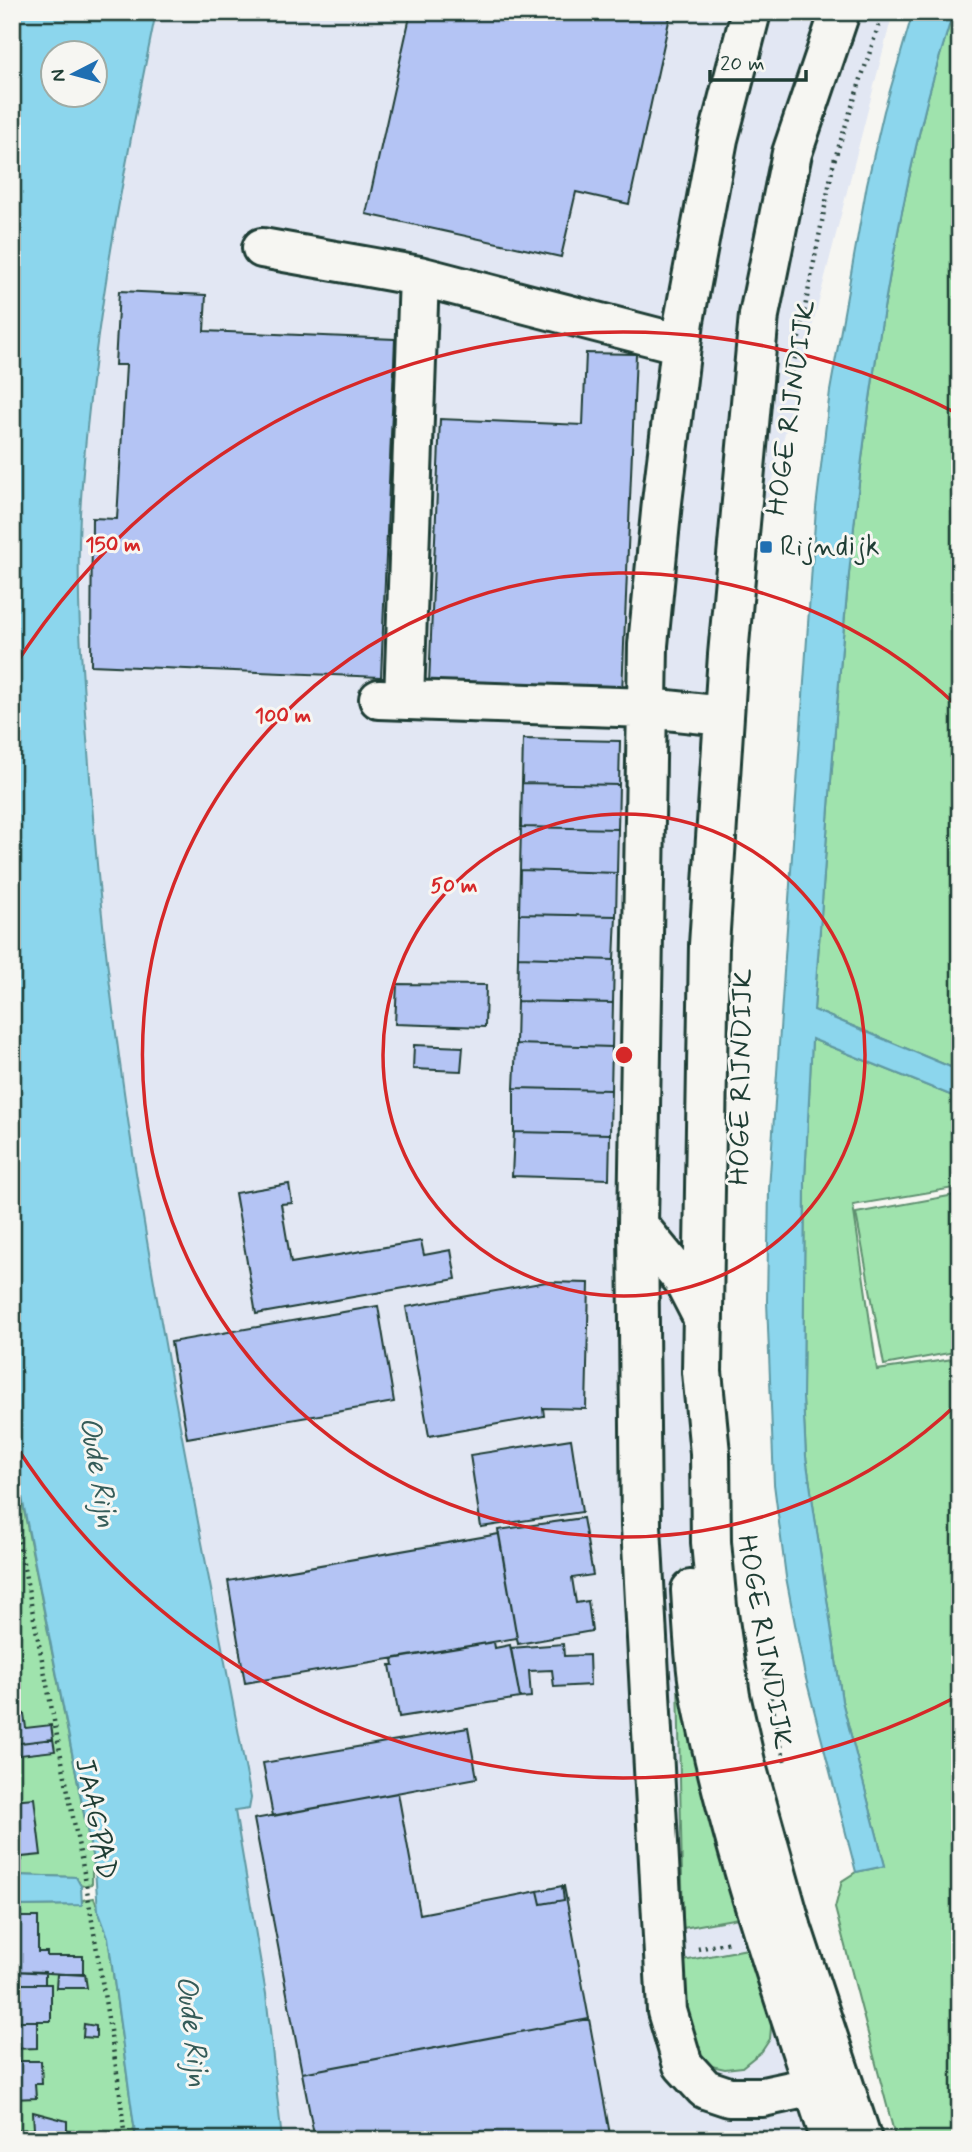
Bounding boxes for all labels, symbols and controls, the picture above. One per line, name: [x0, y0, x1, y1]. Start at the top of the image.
north arrow: [38, 38, 108, 108]
scale bar: [710, 38, 806, 82]
text: 20 m: [720, 50, 765, 78]
text: N: [45, 68, 72, 83]
street label: HOGE RIJNDIJK: [759, 298, 825, 518]
place label: Rijndijk: [780, 529, 880, 566]
text: 150 m: [85, 531, 141, 559]
marker: Rijndijk: [758, 539, 774, 555]
text: 100 m: [255, 702, 311, 730]
text: 50 m: [431, 872, 478, 900]
street label: HOGE RIJNDIJK: [722, 968, 762, 1186]
centre of rings: [612, 1043, 636, 1067]
water label: Oude Rijn: [69, 1414, 127, 1530]
street label: HOGE RIJNDIJK: [727, 1532, 801, 1752]
street label: JAAGPAD: [65, 1755, 125, 1883]
water label: Oude Rijn: [166, 1973, 218, 2089]

